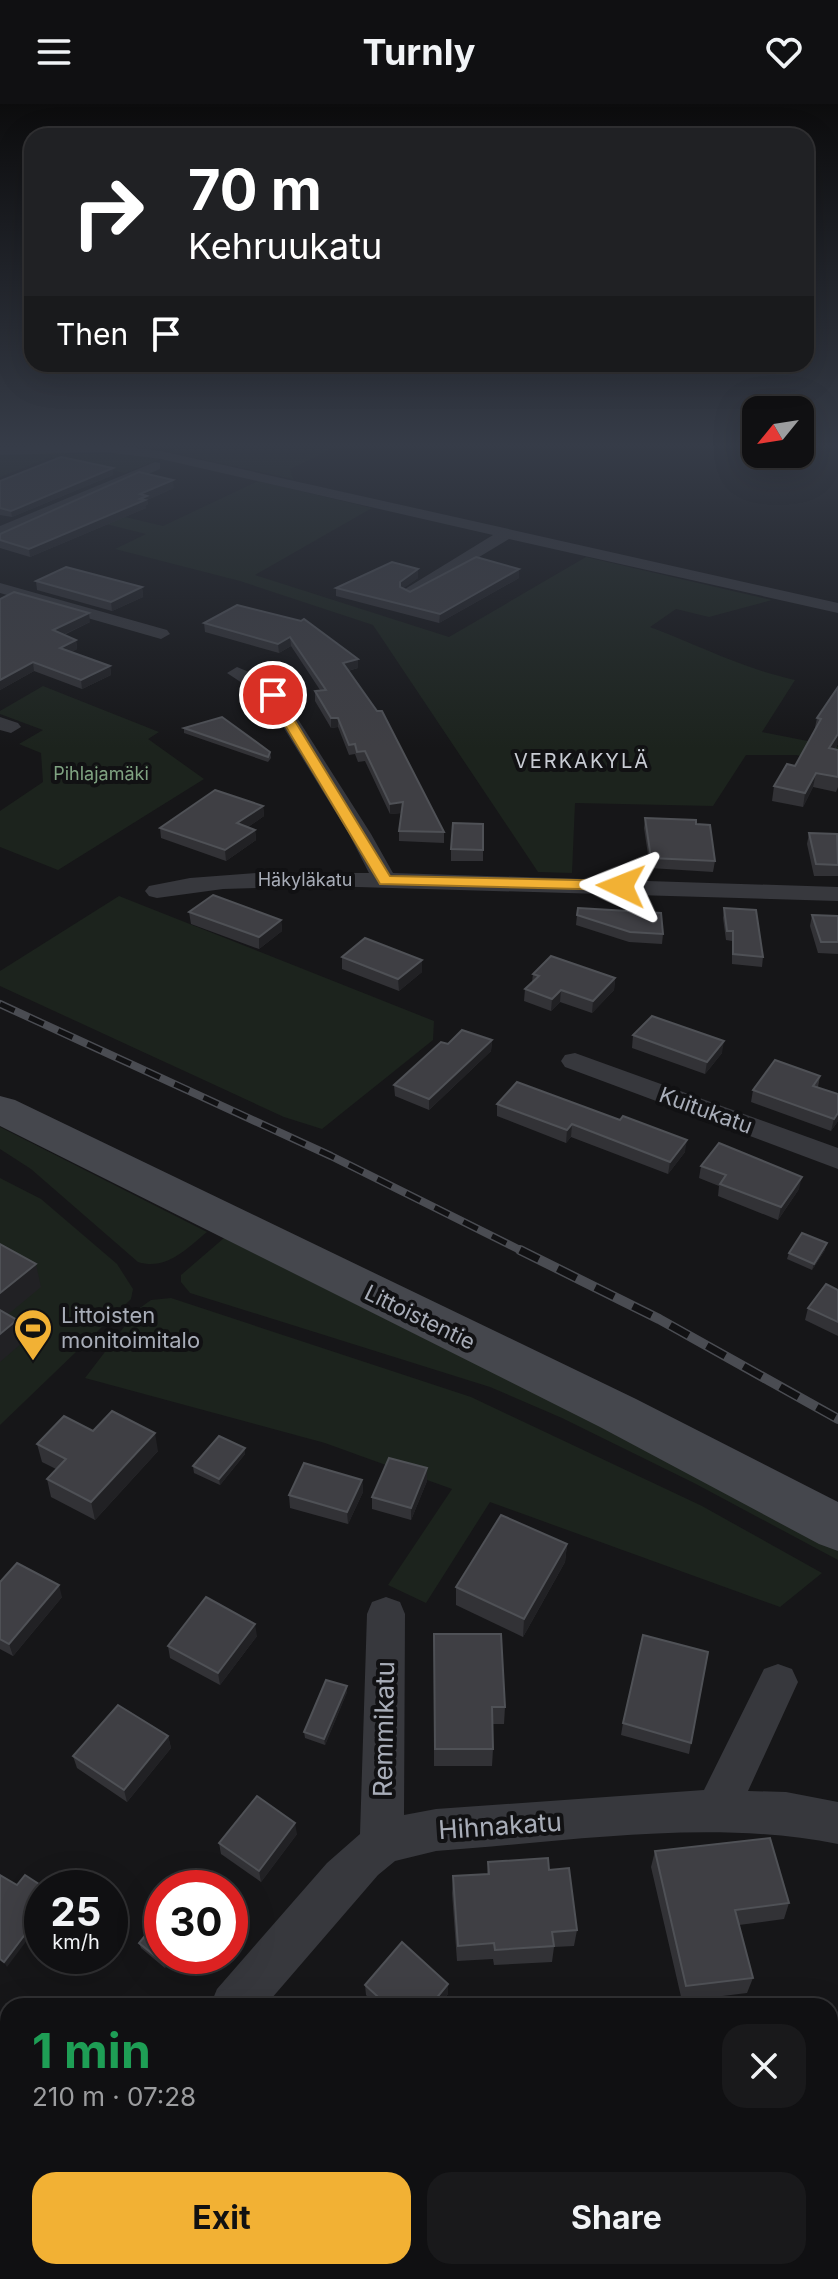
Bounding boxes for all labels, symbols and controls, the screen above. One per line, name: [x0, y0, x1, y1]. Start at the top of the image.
icon: menu: [32, 30, 76, 74]
text: Turnly: [363, 30, 475, 74]
icon: heart: [762, 30, 806, 74]
text: 70 m: [188, 156, 322, 224]
icon: right: [56, 160, 160, 264]
text: Kehruukatu: [188, 224, 382, 268]
icon: arrive: [144, 312, 188, 356]
text: Then: [56, 316, 128, 352]
north arrow: [742, 396, 814, 468]
map controls: [742, 396, 814, 468]
pin: [239, 661, 307, 729]
icon: arrive: [251, 673, 295, 717]
district label: VERKAKYLÄ: [514, 749, 650, 773]
park label: Pihlajamäki: [53, 763, 149, 784]
position arrow: [579, 844, 663, 928]
street label: Häkyläkatu: [258, 869, 352, 890]
street label: Kuitukatu: [656, 1081, 756, 1139]
street label: Littoistentie: [361, 1279, 479, 1355]
place label: Littoisten monitoimitalo: [61, 1302, 200, 1353]
sports icon: Littoisten monitoimitalo: [12, 1307, 54, 1362]
street label: Remmikatu: [367, 1661, 400, 1797]
street label: Hihnakatu: [437, 1806, 563, 1845]
speed limit sign: 30: [144, 1870, 248, 1974]
text: 25: [51, 1887, 101, 1936]
text: km/h: [52, 1930, 100, 1954]
text: 1 min: [32, 2021, 151, 2080]
button: close: [722, 2024, 806, 2108]
text: 210 m · 07:28: [32, 2081, 196, 2112]
button: Exit: [32, 2172, 411, 2264]
button: Share: [427, 2172, 806, 2264]

